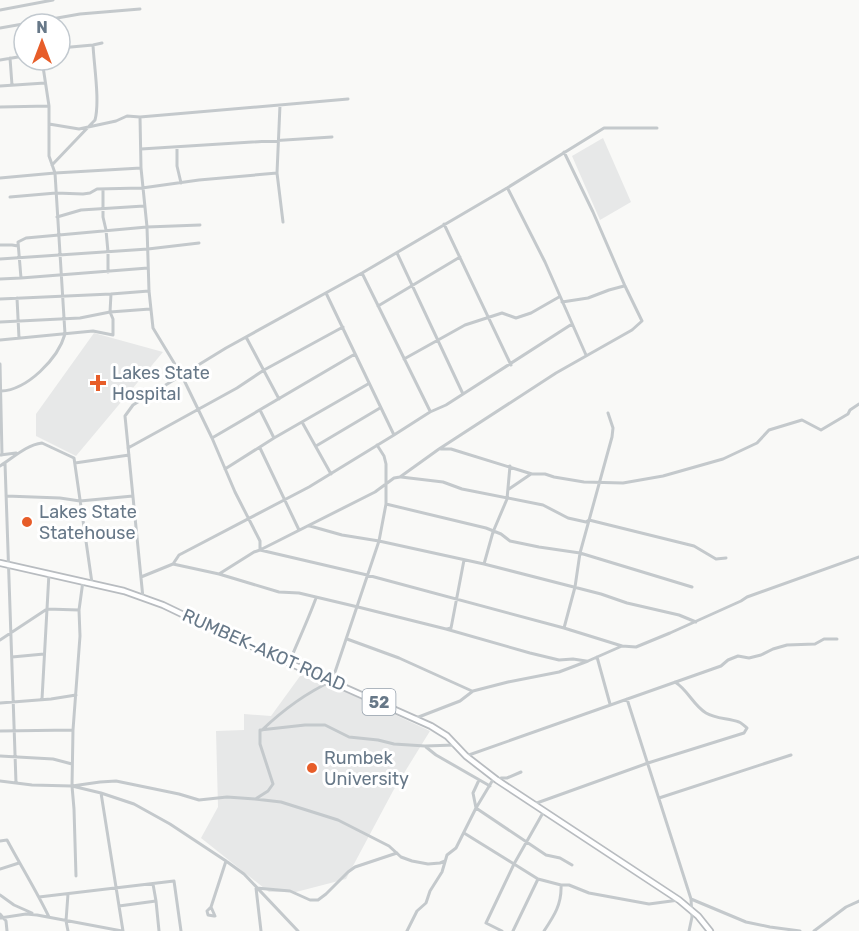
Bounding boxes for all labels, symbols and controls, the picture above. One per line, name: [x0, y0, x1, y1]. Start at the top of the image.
north arrow: [12, 12, 72, 72]
text: N: [36, 18, 48, 37]
place label: Lakes State Hospital: [112, 362, 210, 405]
marker: Lakes State Hospital: [89, 374, 107, 392]
place label: Lakes State Statehouse: [39, 501, 137, 544]
marker: Lakes State Statehouse: [20, 515, 34, 529]
street label: RUMBEK-AKOT ROAD: [179, 604, 349, 696]
road number: 52: [362, 689, 395, 715]
place label: Rumbek University: [324, 747, 409, 790]
marker: Rumbek University: [305, 761, 319, 775]

